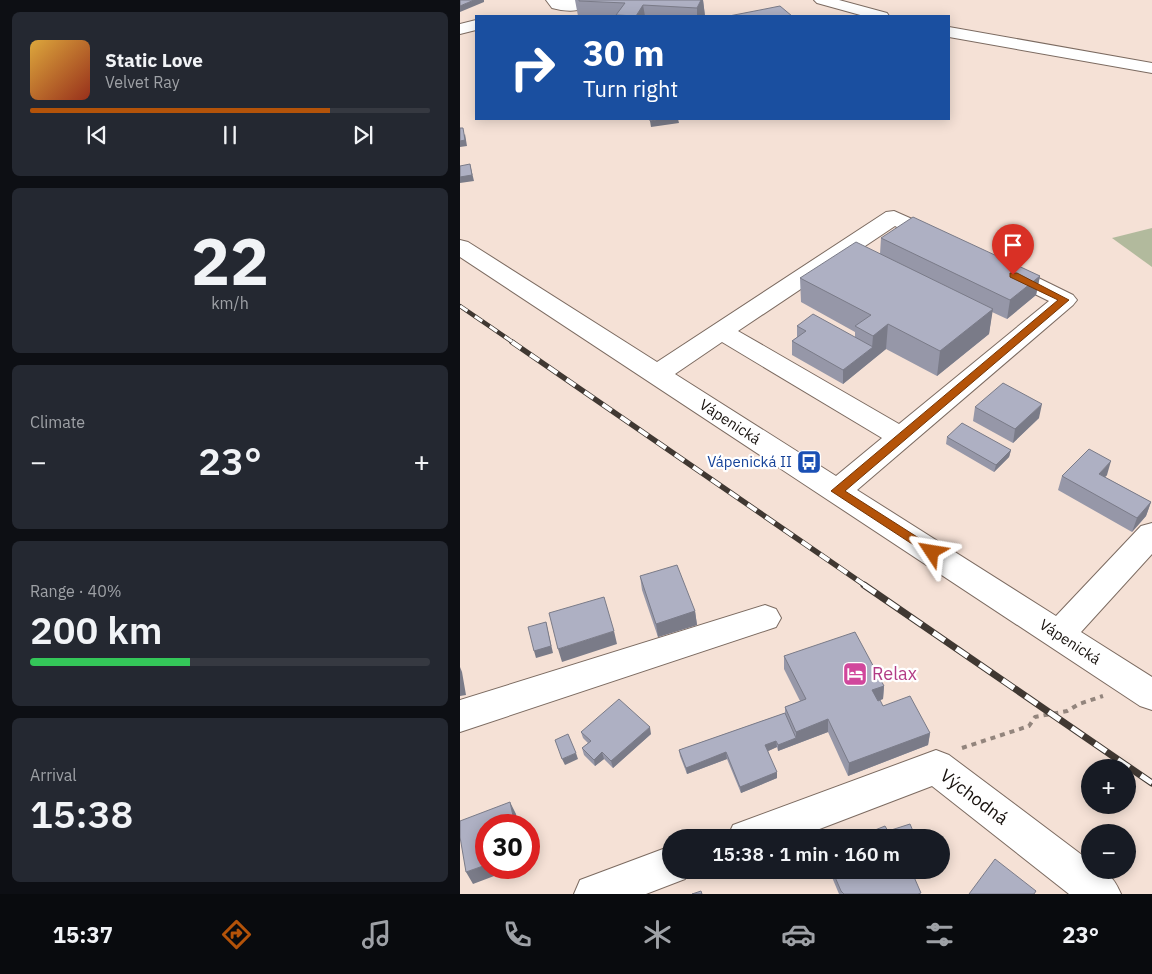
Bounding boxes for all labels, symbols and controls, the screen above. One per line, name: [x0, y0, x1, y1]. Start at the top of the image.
text: 30 m: [583, 30, 665, 76]
icon: right: [500, 35, 565, 100]
text: Static Love: [105, 48, 203, 72]
text: Velvet Ray: [105, 72, 180, 92]
text: Turn right: [583, 74, 678, 103]
icon: previous: [83, 121, 111, 149]
icon: pause: [216, 121, 244, 149]
icon: next: [349, 121, 377, 149]
text: 22: [191, 218, 269, 303]
pin: [992, 224, 1034, 275]
icon: arrive: [999, 231, 1027, 259]
text: km/h: [211, 293, 249, 313]
street label: Vápenická: [696, 395, 765, 448]
text: Climate: [30, 412, 85, 432]
text: 23°: [198, 436, 262, 485]
text: −: [30, 443, 47, 480]
text: +: [413, 443, 430, 480]
bus stop icon: Vápenická II: [796, 449, 822, 475]
place label: Vápenická II: [707, 452, 792, 471]
position arrow: [905, 525, 957, 577]
text: Range · 40%: [30, 581, 122, 601]
text: 200 km: [30, 605, 162, 654]
street label: Vápenická: [1036, 615, 1105, 668]
hotel icon: Relax: [842, 661, 868, 687]
place label: Relax: [872, 662, 917, 685]
map controls: [1081, 759, 1136, 879]
button: +: [1081, 759, 1136, 814]
street label: Východná: [936, 764, 1013, 830]
text: Arrival: [30, 765, 77, 785]
text: 15:38: [30, 789, 133, 838]
speed limit sign: 30: [475, 814, 540, 879]
button: −: [1081, 824, 1136, 879]
text: 15:38 · 1 min · 160 m: [712, 842, 900, 866]
icon: directions: [219, 917, 254, 952]
icon: music: [359, 917, 394, 952]
icon: phone: [500, 917, 535, 952]
icon: climate: [640, 917, 675, 952]
icon: car: [781, 917, 816, 952]
icon: filters: [922, 917, 957, 952]
text: 15:37: [53, 920, 113, 949]
text: 23°: [1062, 920, 1099, 949]

